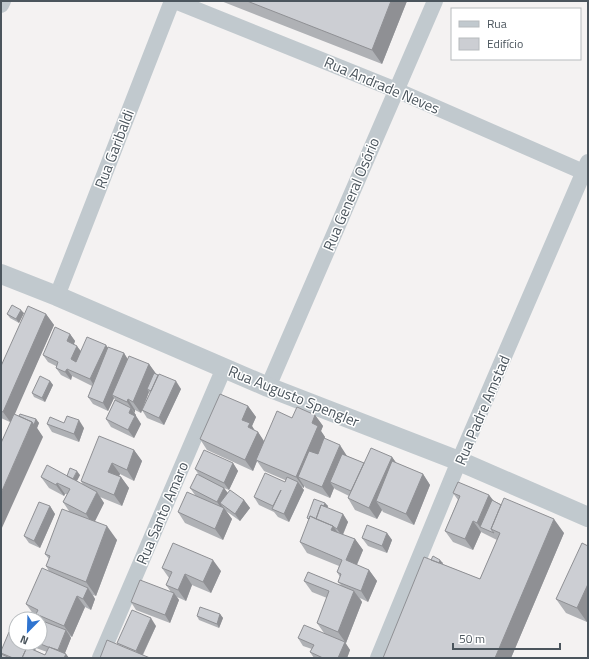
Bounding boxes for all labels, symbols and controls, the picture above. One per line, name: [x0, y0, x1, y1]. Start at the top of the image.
legend: [451, 8, 581, 60]
text: Rua: [487, 14, 507, 33]
text: Edifício: [487, 34, 523, 53]
street label: Rua Andrade Neves: [321, 50, 443, 120]
street label: Rua Garibaldi: [88, 106, 140, 192]
street label: Rua General Osório: [317, 134, 385, 254]
street label: Rua Padre Amstad: [448, 351, 516, 469]
street label: Rua Augusto Spengler: [225, 359, 363, 433]
street label: Rua Santo Amaro: [130, 458, 194, 568]
north arrow: [8, 611, 48, 651]
scale bar: [453, 625, 560, 651]
text: 50 m: [459, 629, 485, 648]
text: N: [17, 631, 31, 649]

